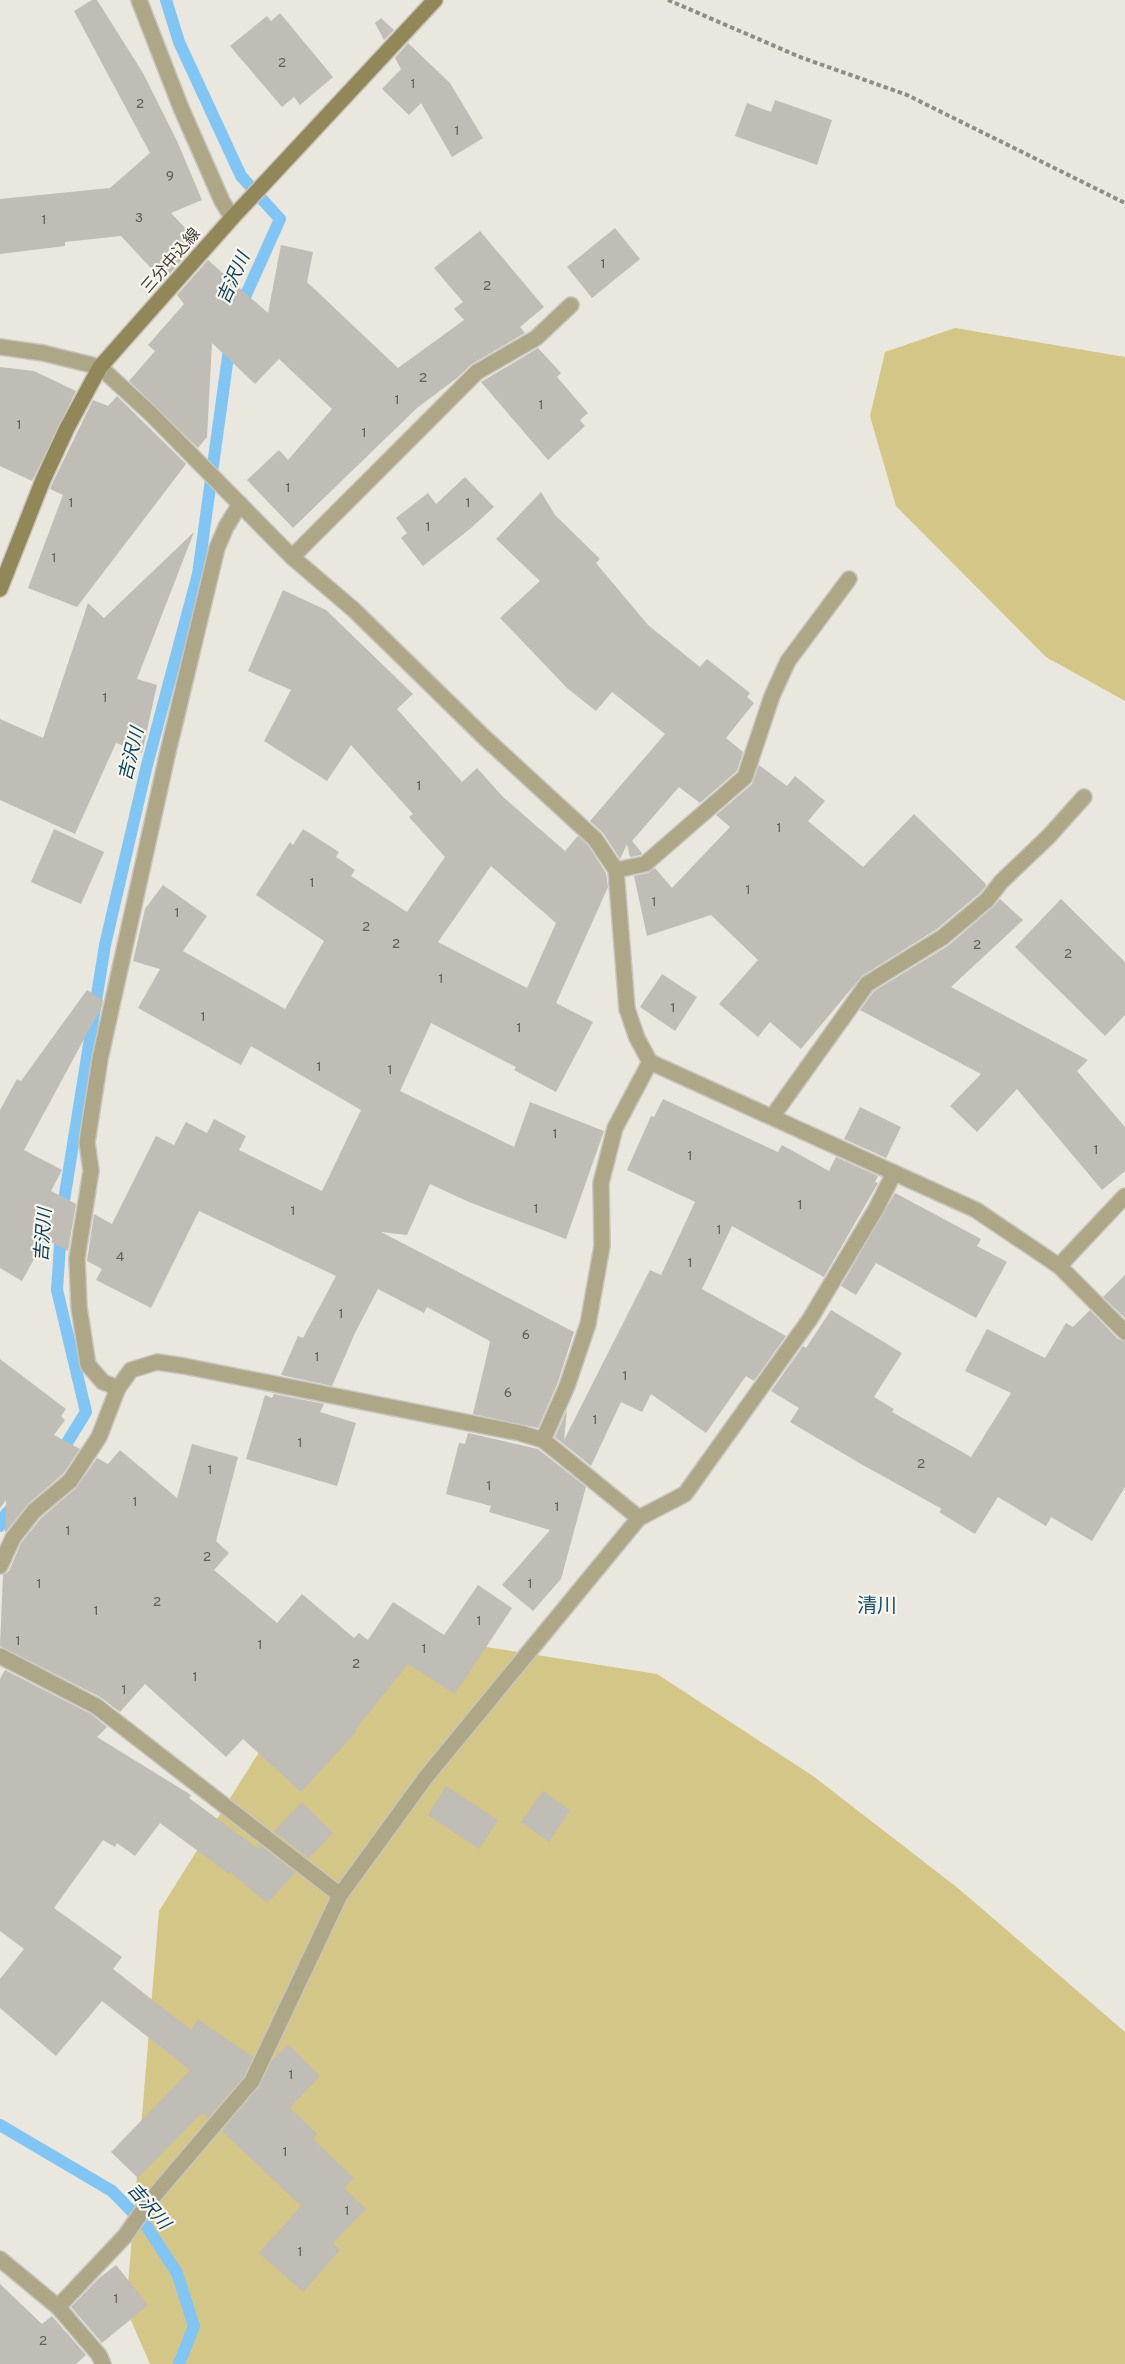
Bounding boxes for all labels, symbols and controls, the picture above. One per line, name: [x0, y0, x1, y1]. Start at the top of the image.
house number: 2: [278, 55, 286, 72]
house number: 1: [410, 76, 416, 93]
house number: 2: [136, 96, 144, 113]
house number: 1: [454, 123, 460, 140]
house number: 9: [166, 168, 174, 185]
house number: 3: [135, 210, 143, 227]
house number: 1: [41, 212, 47, 229]
street label: 三分中込線: [138, 225, 205, 298]
water label: 吉沢川: [213, 247, 257, 308]
house number: 1: [600, 256, 606, 273]
house number: 2: [483, 278, 491, 295]
house number: 2: [419, 370, 427, 387]
house number: 1: [394, 392, 400, 409]
house number: 1: [538, 397, 544, 414]
house number: 1: [16, 417, 22, 434]
house number: 1: [361, 425, 367, 442]
house number: 1: [285, 480, 291, 497]
house number: 1: [68, 495, 74, 512]
house number: 1: [465, 495, 471, 512]
house number: 1: [425, 519, 431, 536]
house number: 1: [51, 550, 57, 567]
house number: 1: [102, 690, 108, 707]
water label: 吉沢川: [115, 723, 151, 783]
house number: 1: [416, 778, 422, 795]
house number: 1: [776, 820, 782, 837]
house number: 1: [309, 875, 315, 892]
house number: 1: [745, 882, 751, 899]
house number: 1: [651, 894, 657, 911]
house number: 1: [174, 905, 180, 922]
house number: 2: [362, 919, 370, 936]
house number: 2: [392, 936, 400, 953]
house number: 2: [973, 937, 981, 954]
house number: 2: [1064, 946, 1072, 963]
house number: 1: [438, 971, 444, 988]
house number: 1: [670, 1000, 676, 1017]
house number: 1: [200, 1009, 206, 1026]
house number: 1: [516, 1020, 522, 1037]
house number: 1: [316, 1059, 322, 1076]
house number: 1: [387, 1062, 393, 1079]
house number: 1: [552, 1126, 558, 1143]
house number: 1: [1093, 1142, 1099, 1159]
house number: 1: [687, 1148, 693, 1165]
house number: 1: [797, 1197, 803, 1214]
house number: 1: [533, 1201, 539, 1218]
house number: 1: [290, 1203, 296, 1220]
water label: 吉沢川: [31, 1205, 58, 1263]
house number: 1: [716, 1222, 722, 1239]
house number: 4: [116, 1249, 124, 1266]
house number: 1: [687, 1255, 693, 1272]
house number: 1: [338, 1306, 344, 1323]
house number: 6: [522, 1327, 530, 1344]
house number: 1: [314, 1349, 320, 1366]
house number: 1: [622, 1368, 628, 1385]
house number: 6: [504, 1385, 512, 1402]
house number: 1: [592, 1412, 598, 1429]
house number: 1: [297, 1435, 303, 1452]
house number: 2: [917, 1456, 925, 1473]
house number: 1: [207, 1462, 213, 1479]
house number: 1: [486, 1478, 492, 1495]
house number: 1: [132, 1494, 138, 1511]
house number: 1: [554, 1499, 560, 1516]
house number: 1: [65, 1523, 71, 1540]
house number: 2: [203, 1549, 211, 1566]
house number: 1: [36, 1576, 42, 1593]
house number: 1: [527, 1576, 533, 1593]
house number: 2: [153, 1594, 161, 1611]
district label: 清川: [857, 1594, 897, 1620]
house number: 1: [93, 1603, 99, 1620]
house number: 1: [476, 1613, 482, 1630]
house number: 1: [15, 1633, 21, 1650]
house number: 1: [257, 1637, 263, 1654]
house number: 1: [421, 1641, 427, 1658]
house number: 2: [352, 1656, 360, 1673]
house number: 1: [192, 1669, 198, 1686]
house number: 1: [121, 1682, 127, 1699]
house number: 1: [288, 2067, 294, 2084]
house number: 1: [282, 2144, 288, 2161]
water label: 吉沢川: [121, 2179, 176, 2236]
house number: 1: [344, 2203, 350, 2220]
house number: 1: [297, 2244, 303, 2261]
house number: 1: [113, 2291, 119, 2308]
house number: 2: [39, 2333, 47, 2350]

